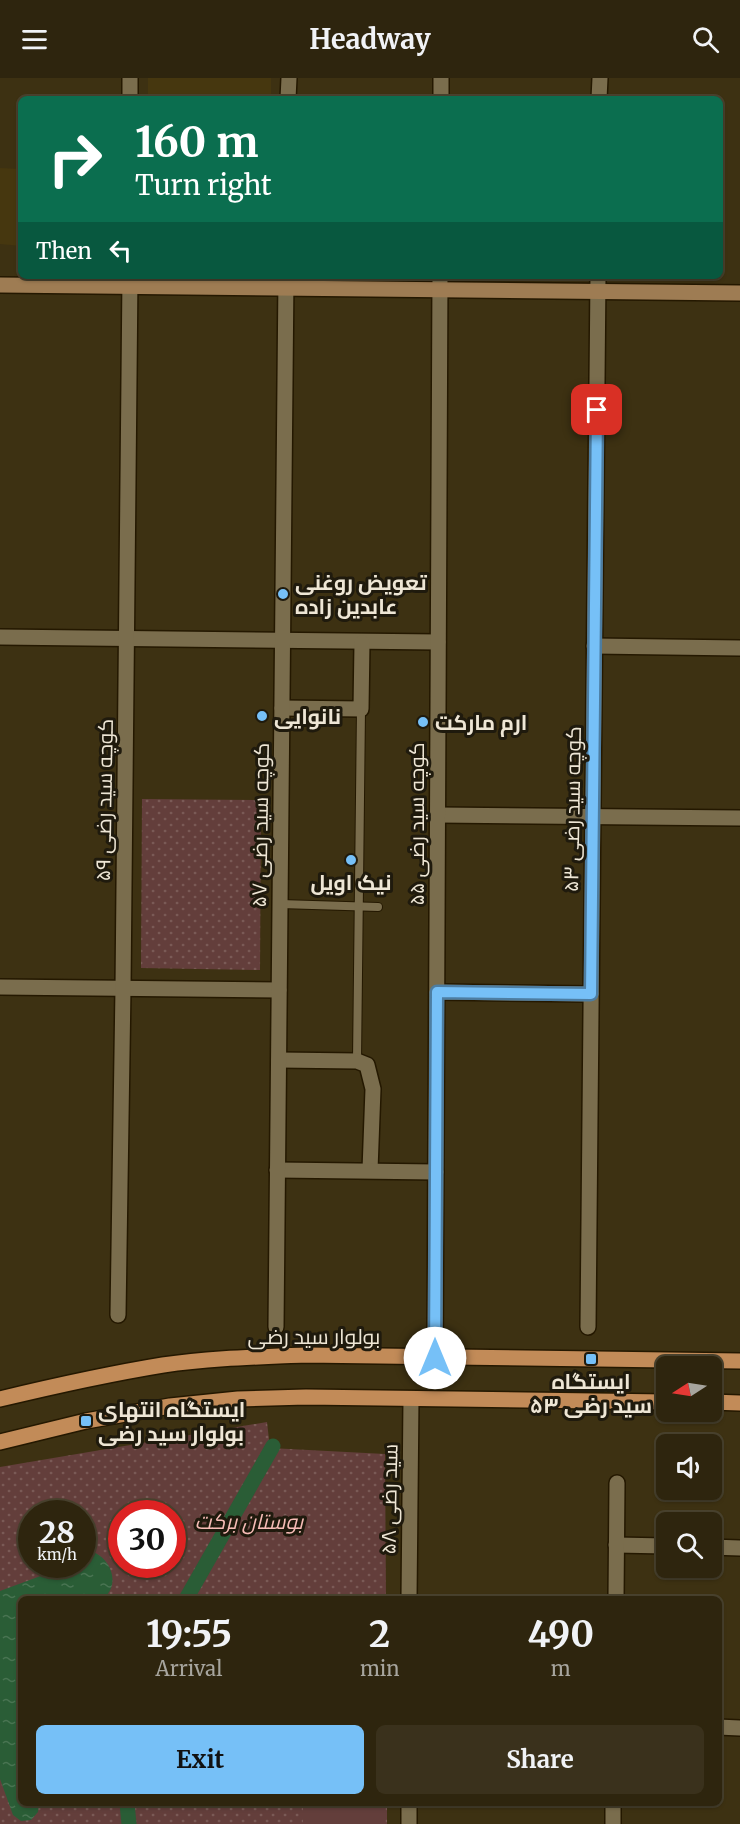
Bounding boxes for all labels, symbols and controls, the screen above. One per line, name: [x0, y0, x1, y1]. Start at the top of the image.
text: Headway: [309, 22, 431, 56]
icon: menu: [18, 23, 51, 56]
icon: search: [689, 23, 722, 56]
text: 160 m: [135, 116, 259, 168]
icon: right: [36, 120, 114, 198]
text: Turn right: [135, 168, 272, 202]
icon: left: [104, 234, 137, 267]
text: Then: [36, 237, 92, 265]
pin: [571, 384, 622, 435]
icon: arrive: [580, 393, 613, 426]
place label: تعویض روغنی عابدین زاده: [295, 569, 428, 620]
marker: تعویض روغنی عابدین زاده: [276, 587, 290, 601]
place label: نانوایی: [274, 703, 341, 730]
marker: نانوایی: [255, 709, 269, 723]
place label: ارم مارکت: [435, 709, 527, 737]
marker: ارم مارکت: [416, 715, 430, 729]
street label: کوچه سید رضی ۵۹: [89, 719, 120, 881]
street label: کوچه سید رضی ۵۳: [557, 726, 588, 892]
street label: کوچه سید رضی ۵۷: [245, 742, 276, 908]
street label: کوچه سید رضی ۵۵: [403, 742, 431, 906]
marker: نیک اویل: [344, 853, 358, 867]
place label: نیک اویل: [310, 869, 392, 896]
street label: بولوار سید رضی: [248, 1323, 380, 1350]
position arrow: [403, 1326, 467, 1390]
marker: ایستگاه سید رضی ۵۳: [584, 1352, 598, 1366]
north arrow: [656, 1356, 722, 1422]
map controls: [656, 1356, 722, 1578]
place label: ایستگاه سید رضی ۵۳: [530, 1368, 652, 1419]
place label: ایستگاه انتهای بولوار سید رضی: [98, 1396, 245, 1447]
marker: ایستگاه انتهای بولوار سید رضی: [79, 1414, 93, 1428]
button: sound: [656, 1434, 722, 1500]
street label: سید رضی ۵۸: [375, 1443, 403, 1555]
speed limit sign: 30: [108, 1500, 186, 1578]
park label: بوستان برکت: [195, 1508, 305, 1535]
button: search: [656, 1512, 722, 1578]
text: 28: [39, 1513, 75, 1551]
text: km/h: [37, 1545, 77, 1564]
text: 19:55: [146, 1612, 232, 1657]
text: 2: [369, 1612, 390, 1657]
text: 490: [527, 1612, 594, 1657]
text: Arrival: [156, 1656, 222, 1681]
text: min: [360, 1656, 399, 1681]
text: m: [551, 1656, 571, 1681]
button: Exit: [36, 1725, 364, 1794]
button: Share: [376, 1725, 704, 1794]

